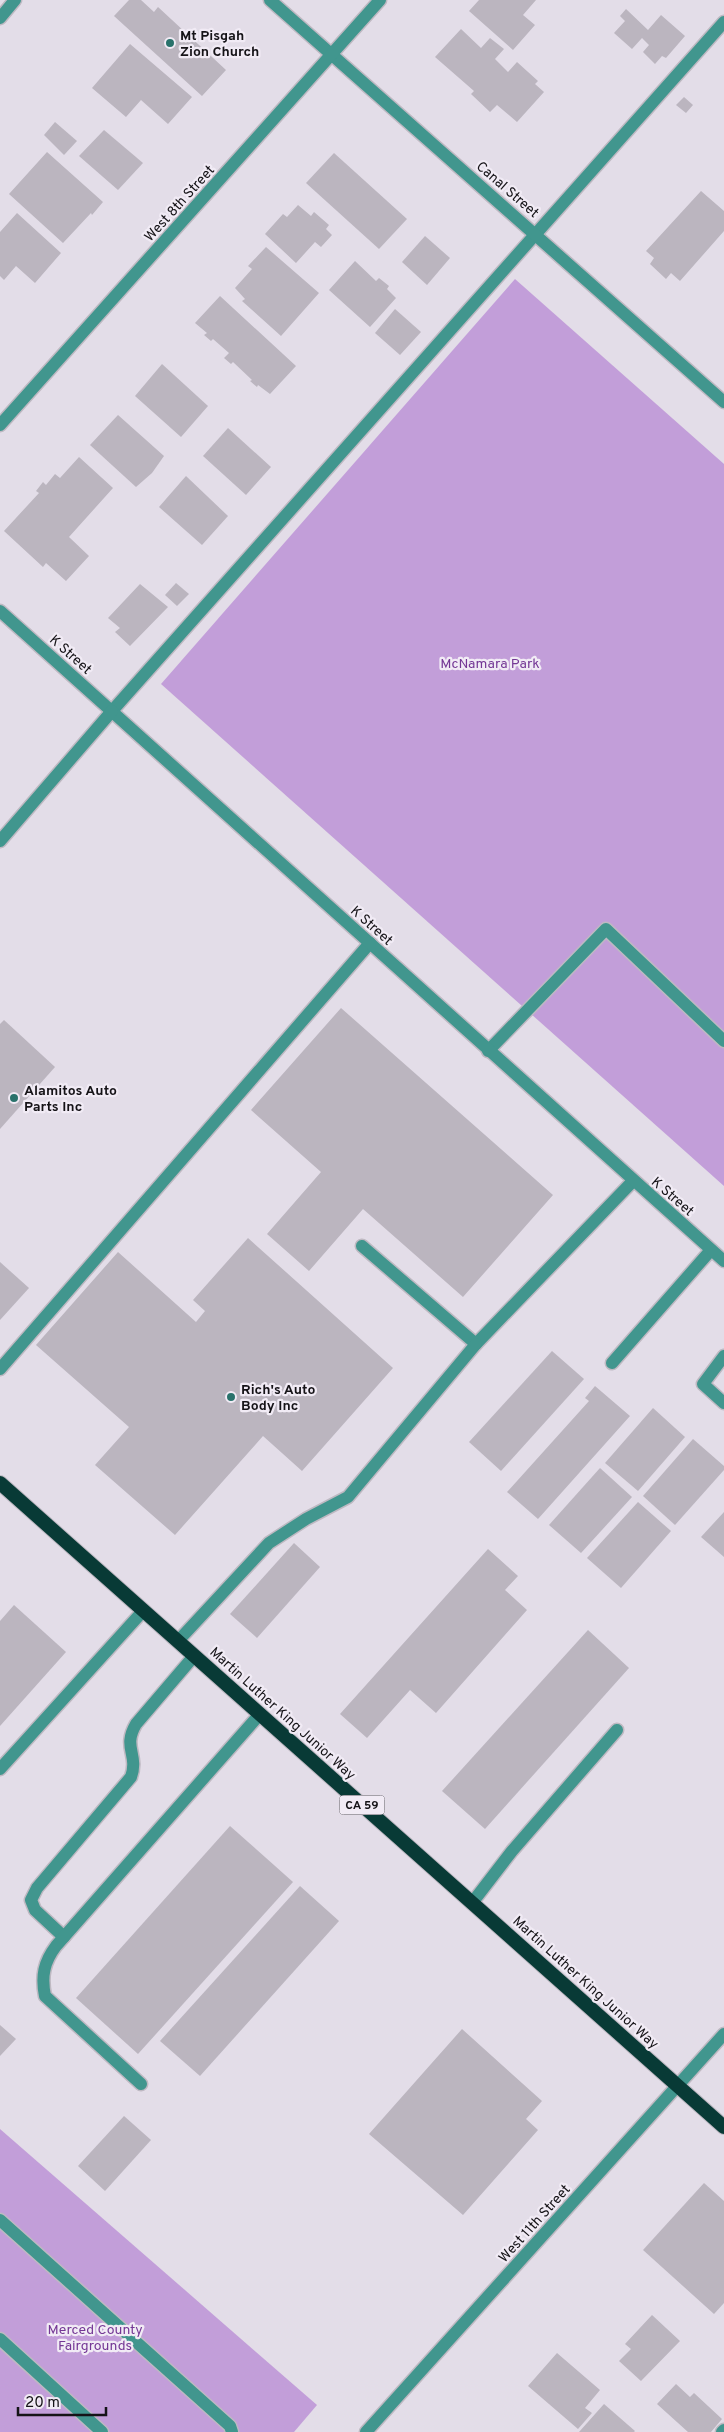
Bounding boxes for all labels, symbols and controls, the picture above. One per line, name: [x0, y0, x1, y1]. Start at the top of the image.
place label: Mt Pisgah Zion Church: [180, 28, 259, 61]
marker: Mt Pisgah Zion Church: [164, 37, 176, 49]
street label: Canal Street: [472, 158, 542, 222]
street label: West 8th Street: [141, 162, 219, 246]
street label: K Street: [45, 632, 95, 679]
park label: McNamara Park: [440, 656, 540, 673]
street label: K Street: [346, 903, 396, 950]
place label: Alamitos Auto Parts Inc: [24, 1083, 117, 1116]
marker: Alamitos Auto Parts Inc: [8, 1092, 20, 1104]
street label: K Street: [647, 1174, 697, 1220]
place label: Rich's Auto Body Inc: [241, 1382, 316, 1415]
marker: Rich's Auto Body Inc: [225, 1391, 237, 1403]
street label: Martin Luther King Junior Way: [206, 1644, 358, 1784]
road number: CA 59: [340, 1796, 384, 1814]
street label: Martin Luther King Junior Way: [509, 1913, 661, 2053]
street label: West 11th Street: [496, 2182, 575, 2267]
park label: Merced County Fairgrounds: [47, 2322, 143, 2355]
scale bar: [18, 2384, 105, 2416]
text: 20 m: [25, 2394, 60, 2413]

